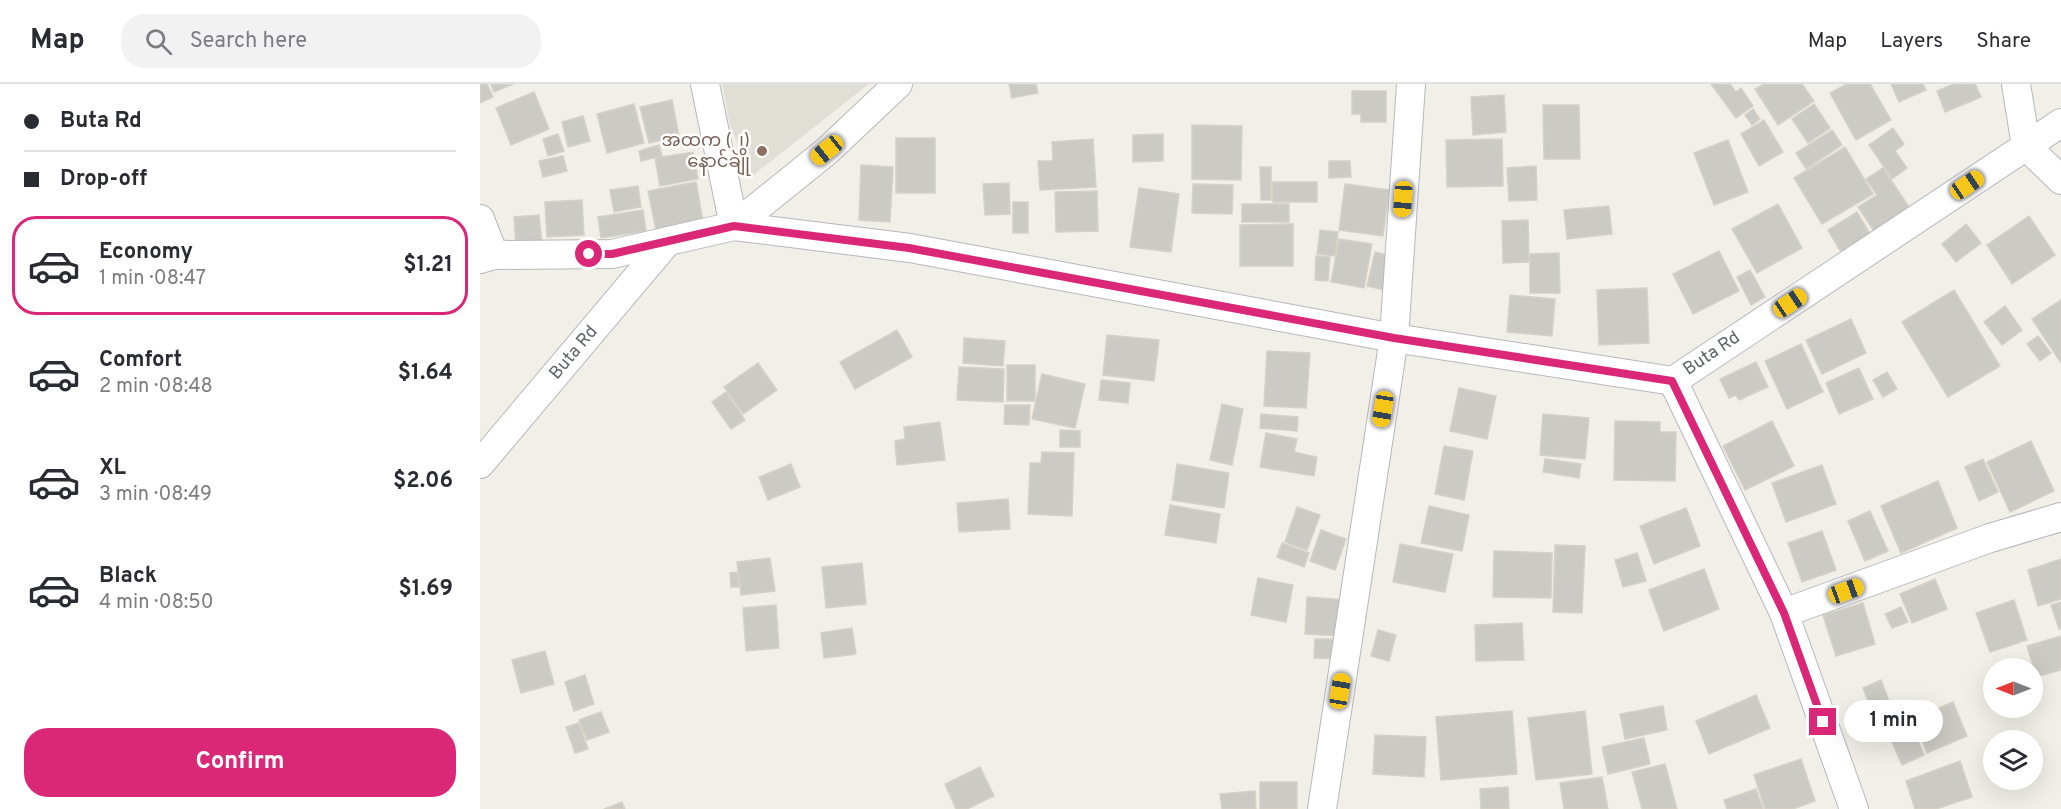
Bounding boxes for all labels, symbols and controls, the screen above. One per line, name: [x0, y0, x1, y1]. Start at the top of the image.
search box: [121, 14, 541, 68]
text: Map: [30, 23, 85, 59]
icon: search: [142, 25, 175, 58]
text: Search here: [190, 28, 307, 55]
text: Map: [1808, 28, 1847, 55]
text: Layers: [1880, 28, 1943, 55]
text: Share: [1976, 28, 2031, 55]
text: Buta Rd: [60, 108, 142, 135]
place label: အထက (၂) နောင်ချို: [662, 130, 751, 176]
car: [807, 132, 847, 168]
marker: အထက (၂) နောင်ချို: [755, 144, 769, 158]
text: Drop-off: [60, 166, 147, 193]
car: [1947, 167, 1987, 203]
car: [1393, 180, 1413, 218]
icon: car: [27, 239, 81, 293]
text: Economy: [99, 239, 193, 266]
route start: [575, 240, 602, 267]
text: $1.21: [403, 252, 453, 279]
text: 1 min · 08:47: [99, 266, 206, 292]
car: [1770, 285, 1810, 321]
street label: Buta Rd: [545, 321, 603, 385]
street label: Buta Rd: [1679, 327, 1745, 381]
icon: car: [27, 347, 81, 401]
text: Comfort: [99, 347, 182, 374]
text: $1.64: [398, 360, 453, 387]
text: 2 min · 08:48: [99, 374, 213, 400]
car: [1371, 390, 1395, 428]
icon: car: [27, 455, 81, 509]
text: XL: [99, 455, 126, 482]
text: $2.06: [393, 468, 453, 495]
text: 3 min · 08:49: [99, 482, 212, 508]
icon: car: [27, 563, 81, 617]
text: Black: [99, 563, 157, 590]
text: $1.69: [398, 576, 453, 603]
car: [1826, 576, 1866, 606]
text: 4 min · 08:50: [99, 590, 214, 616]
north arrow: [1983, 658, 2043, 718]
map controls: [1983, 658, 2043, 790]
car: [1328, 672, 1352, 710]
callout: 1 min: [1844, 701, 1943, 743]
route end: [1809, 708, 1836, 735]
text: 1 min: [1869, 708, 1918, 734]
button: Confirm: [24, 728, 456, 797]
button: layers: [1983, 730, 2043, 790]

